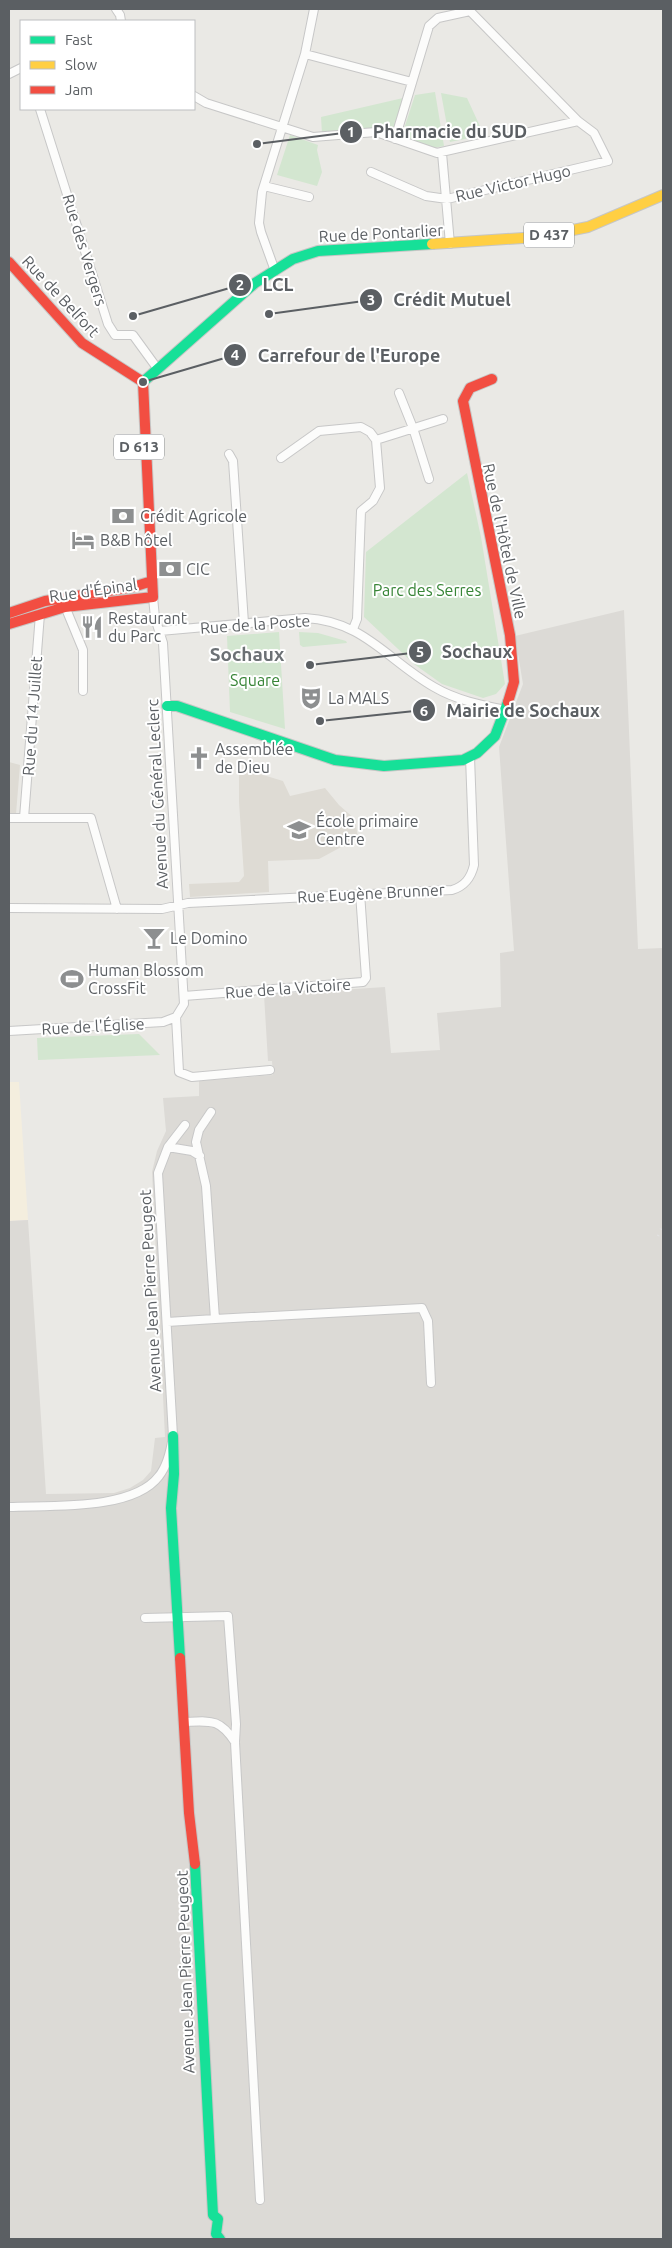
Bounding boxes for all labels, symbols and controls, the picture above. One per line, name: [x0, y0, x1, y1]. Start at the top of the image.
legend: [20, 20, 195, 110]
text: Fast: [65, 31, 93, 48]
text: Slow: [65, 56, 98, 73]
text: Jam: [65, 81, 93, 98]
callout: Pharmacie du SUD: [338, 115, 538, 148]
text: Pharmacie du SUD: [373, 121, 527, 141]
text: 1: [347, 123, 355, 140]
street label: Rue Victor Hugo: [454, 161, 572, 205]
street label: Rue des Vergers: [59, 192, 111, 308]
street label: Rue de Pontarlier: [318, 221, 444, 245]
road number: D 437: [524, 222, 574, 248]
street label: Rue de Belfort: [19, 252, 104, 341]
callout: LCL: [227, 269, 303, 302]
text: LCL: [263, 274, 294, 294]
text: 2: [236, 276, 244, 293]
callout: Crédit Mutuel: [358, 284, 521, 317]
text: Crédit Mutuel: [393, 289, 511, 309]
text: 3: [367, 291, 375, 308]
callout: Carrefour de l'Europe: [223, 339, 450, 372]
text: Carrefour de l'Europe: [258, 345, 440, 365]
text: 4: [231, 346, 239, 363]
road number: D 613: [114, 434, 164, 460]
street label: Rue de l'Hôtel de Ville: [480, 462, 530, 620]
bank icon: Crédit Agricole: [110, 503, 136, 529]
place label: Crédit Agricole: [140, 507, 247, 525]
hotel icon: B&B hôtel: [70, 527, 96, 553]
place label: B&B hôtel: [100, 531, 172, 549]
bank icon: CIC: [157, 556, 183, 582]
place label: CIC: [186, 560, 210, 578]
street label: Rue d'Épinal: [48, 573, 138, 605]
park label: Parc des Serres: [373, 581, 481, 599]
place label: Restaurant du Parc: [108, 609, 188, 645]
street label: Rue de la Poste: [199, 611, 311, 637]
restaurant icon: Restaurant du Parc: [79, 614, 105, 640]
callout: Sochaux: [407, 636, 523, 669]
text: Sochaux: [442, 641, 512, 661]
district label: Sochaux: [210, 643, 285, 665]
text: 5: [416, 643, 424, 660]
street label: Rue du 14 Juillet: [19, 655, 45, 776]
park label: Square: [230, 671, 280, 689]
theatre icon: La MALS: [298, 685, 324, 711]
place label: La MALS: [328, 689, 389, 707]
callout: Mairie de Sochaux: [411, 694, 610, 727]
street label: Avenue du Général Leclerc: [143, 698, 171, 889]
text: Mairie de Sochaux: [446, 700, 600, 720]
text: 6: [420, 702, 428, 719]
place label: Assemblée de Dieu: [215, 740, 293, 776]
church icon: Assemblée de Dieu: [186, 745, 212, 771]
place label: École primaire Centre: [316, 810, 419, 848]
school or university icon: École primaire Centre: [286, 817, 312, 843]
street label: Rue Eugène Brunner: [297, 880, 445, 906]
bar icon: Le Domino: [141, 925, 167, 951]
place label: Le Domino: [170, 929, 248, 947]
place label: Human Blossom CrossFit: [88, 961, 204, 997]
sports icon: Human Blossom CrossFit: [59, 966, 85, 992]
street label: Rue de la Victoire: [225, 975, 351, 1001]
street label: Rue de l'Église: [41, 1012, 145, 1038]
street label: Avenue Jean Pierre Peugeot: [136, 1188, 164, 1393]
street label: Avenue Jean Pierre Peugeot: [172, 1869, 198, 2074]

